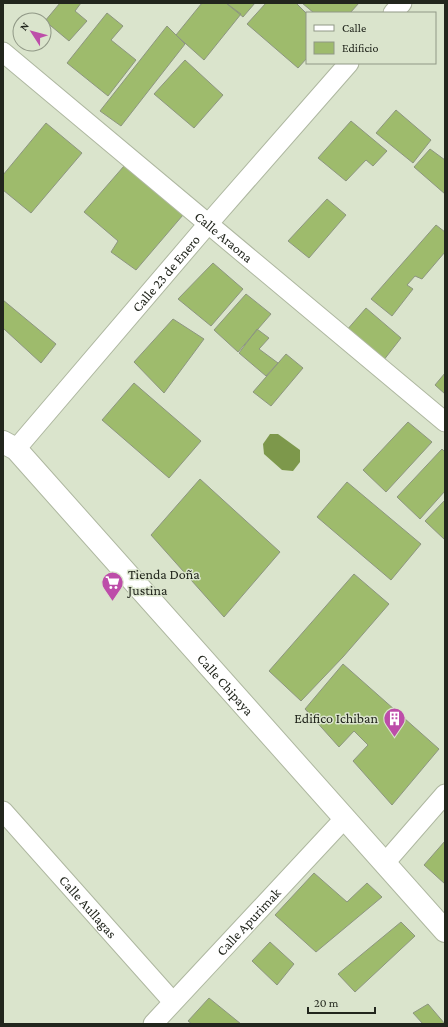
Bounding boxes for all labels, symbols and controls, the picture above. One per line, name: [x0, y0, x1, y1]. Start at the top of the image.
north arrow: [12, 12, 52, 52]
legend: [306, 12, 436, 64]
text: N: [17, 19, 31, 33]
text: Calle: [342, 21, 366, 35]
text: Edificio: [342, 41, 379, 55]
street label: Calle Araona: [191, 208, 257, 266]
street label: Calle 23 de Enero: [129, 232, 203, 315]
place label: Tienda Doña Justina: [126, 566, 200, 598]
supermarket icon: Tienda Doña Justina: [100, 569, 126, 602]
street label: Calle Chipaya: [194, 650, 257, 719]
building icon: Edifico Ichiban: [381, 705, 407, 738]
place label: Edifico Ichiban: [294, 710, 378, 726]
street label: Calle Aullagas: [56, 872, 120, 941]
street label: Calle Apurimak: [213, 884, 284, 959]
scale bar: [308, 989, 375, 1015]
text: 20 m: [314, 996, 339, 1010]

